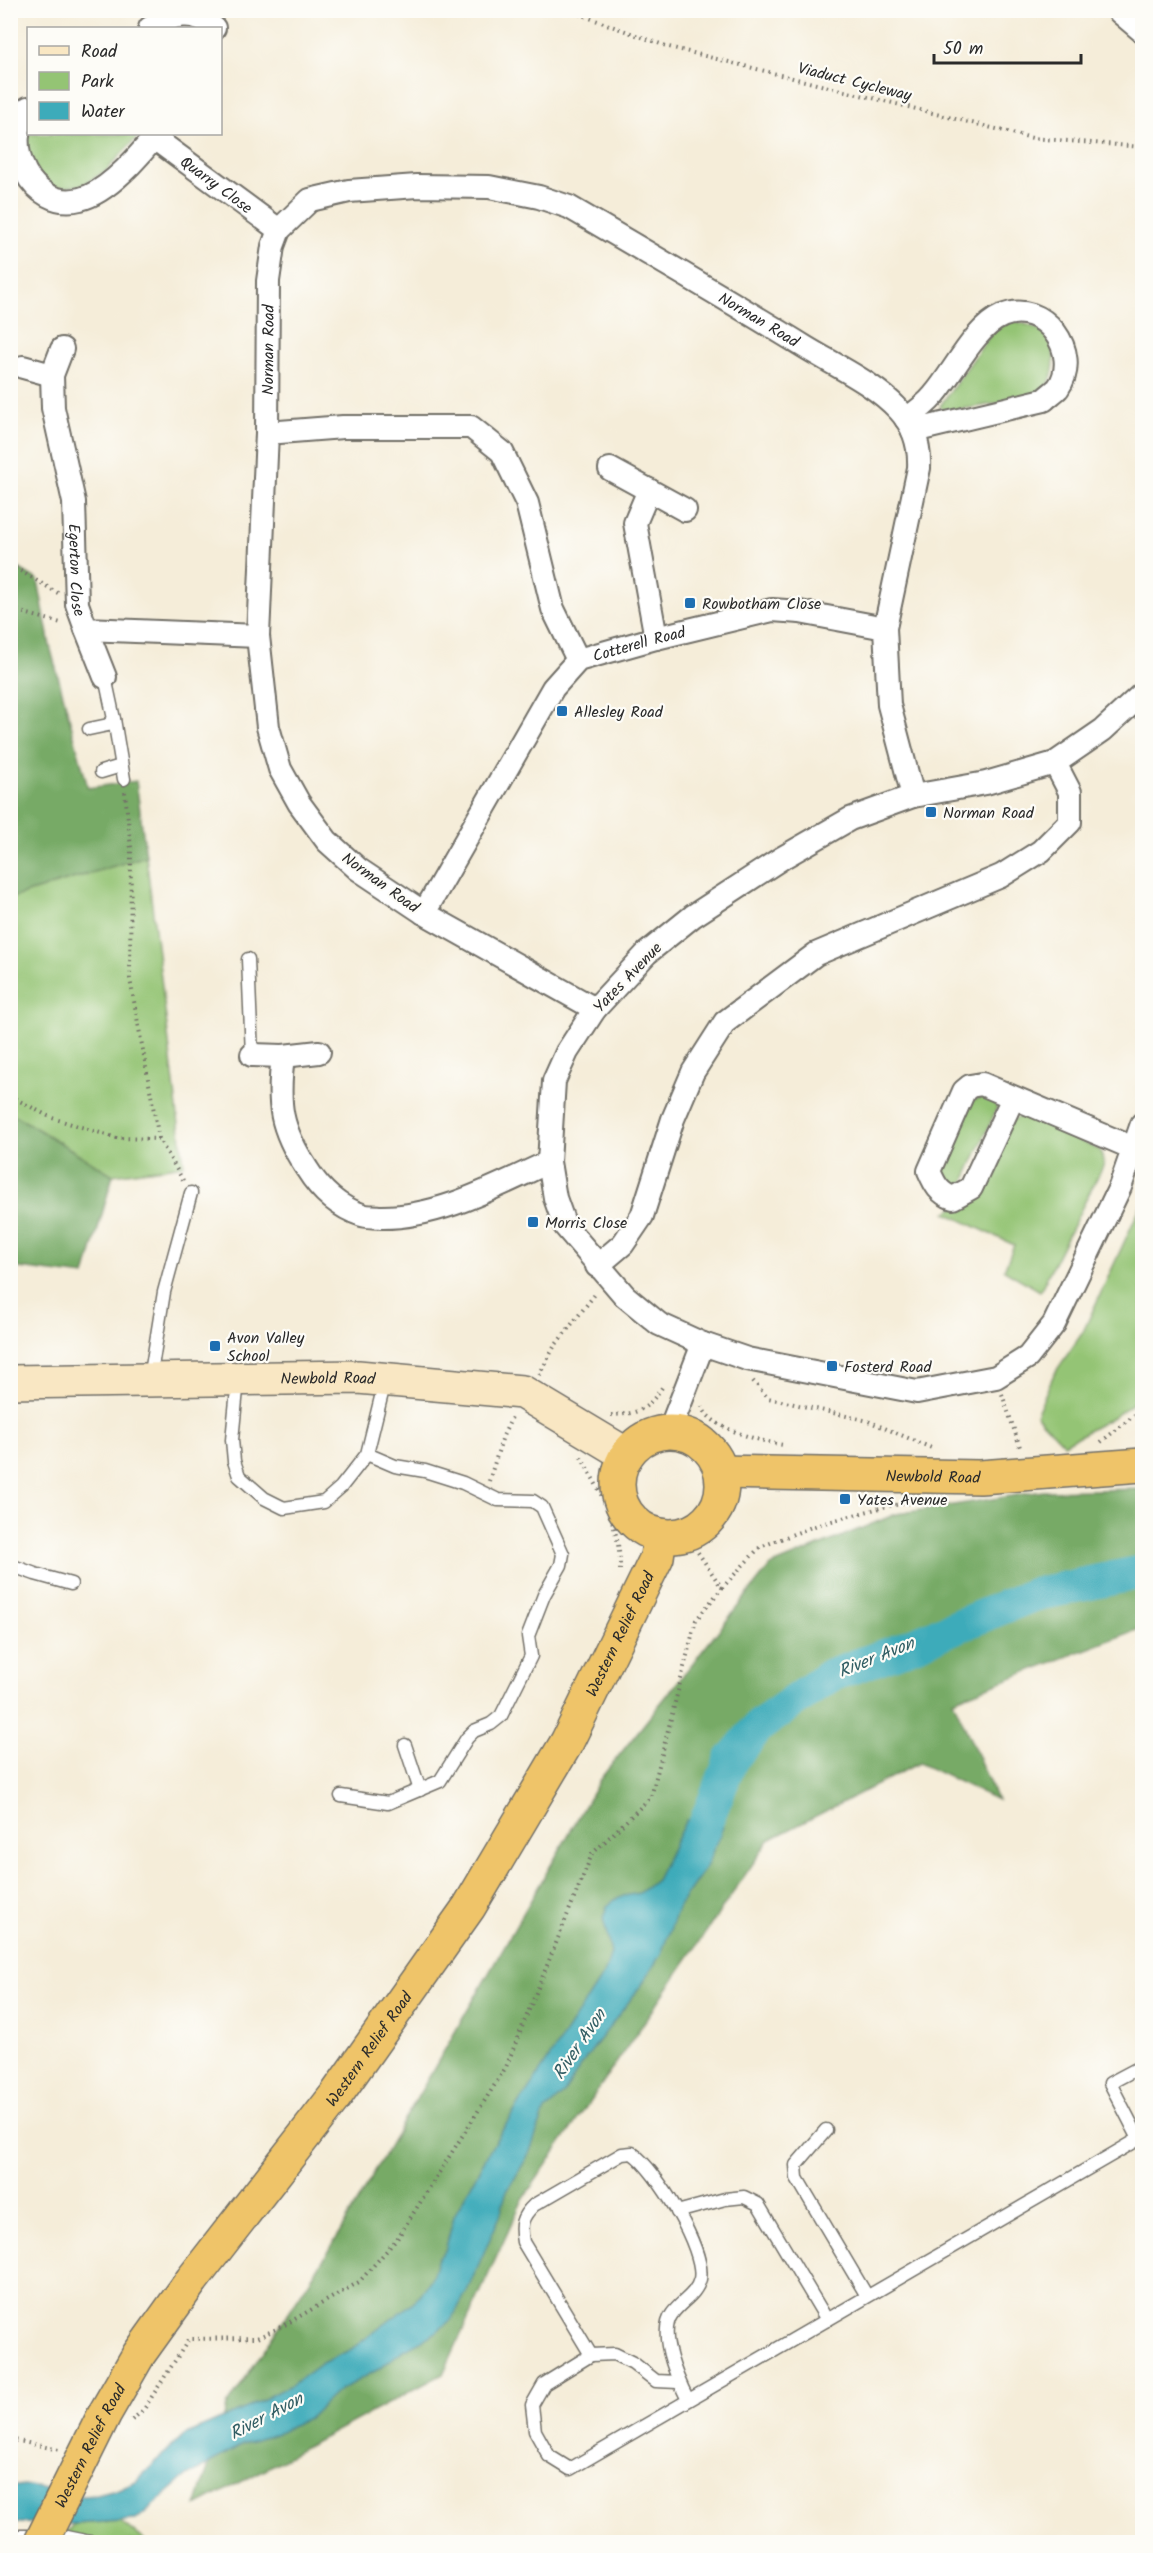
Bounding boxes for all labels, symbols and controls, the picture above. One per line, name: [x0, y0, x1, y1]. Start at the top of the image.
legend: [27, 27, 222, 135]
scale bar: [934, 27, 1081, 65]
text: 50 m: [943, 35, 983, 64]
text: Road: [81, 38, 118, 67]
street label: Viaduct Cycleway: [795, 56, 915, 109]
text: Park: [81, 68, 114, 97]
text: Water: [81, 98, 126, 127]
street label: Quarry Close: [174, 150, 257, 221]
street label: Norman Road: [713, 286, 805, 355]
street label: Norman Road: [256, 303, 282, 395]
street label: Egerton Close: [61, 523, 91, 620]
place label: Rowbotham Close: [702, 592, 821, 617]
marker: Rowbotham Close: [683, 596, 697, 610]
street label: Cotterell Road: [590, 620, 689, 669]
place label: Allesley Road: [574, 700, 664, 725]
marker: Allesley Road: [555, 704, 569, 718]
place label: Norman Road: [943, 801, 1035, 826]
marker: Norman Road: [924, 805, 938, 819]
street label: Norman Road: [336, 846, 425, 921]
street label: Yates Avenue: [588, 937, 668, 1019]
place label: Morris Close: [545, 1211, 627, 1236]
marker: Morris Close: [526, 1215, 540, 1229]
place label: Avon Valley School: [227, 1326, 305, 1369]
marker: Avon Valley School: [208, 1339, 222, 1353]
place label: Fosterd Road: [844, 1355, 933, 1380]
marker: Fosterd Road: [825, 1359, 839, 1373]
street label: Newbold Road: [280, 1366, 377, 1393]
street label: Newbold Road: [885, 1464, 982, 1491]
place label: Yates Avenue: [857, 1488, 947, 1513]
marker: Yates Avenue: [838, 1492, 852, 1506]
street label: Western Relief Road: [580, 1567, 662, 1701]
water label: River Avon: [834, 1629, 920, 1687]
street label: Western Relief Road: [320, 1986, 420, 2113]
water label: River Avon: [546, 2002, 615, 2086]
street label: Western Relief Road: [49, 2379, 134, 2513]
water label: River Avon: [225, 2385, 310, 2449]

